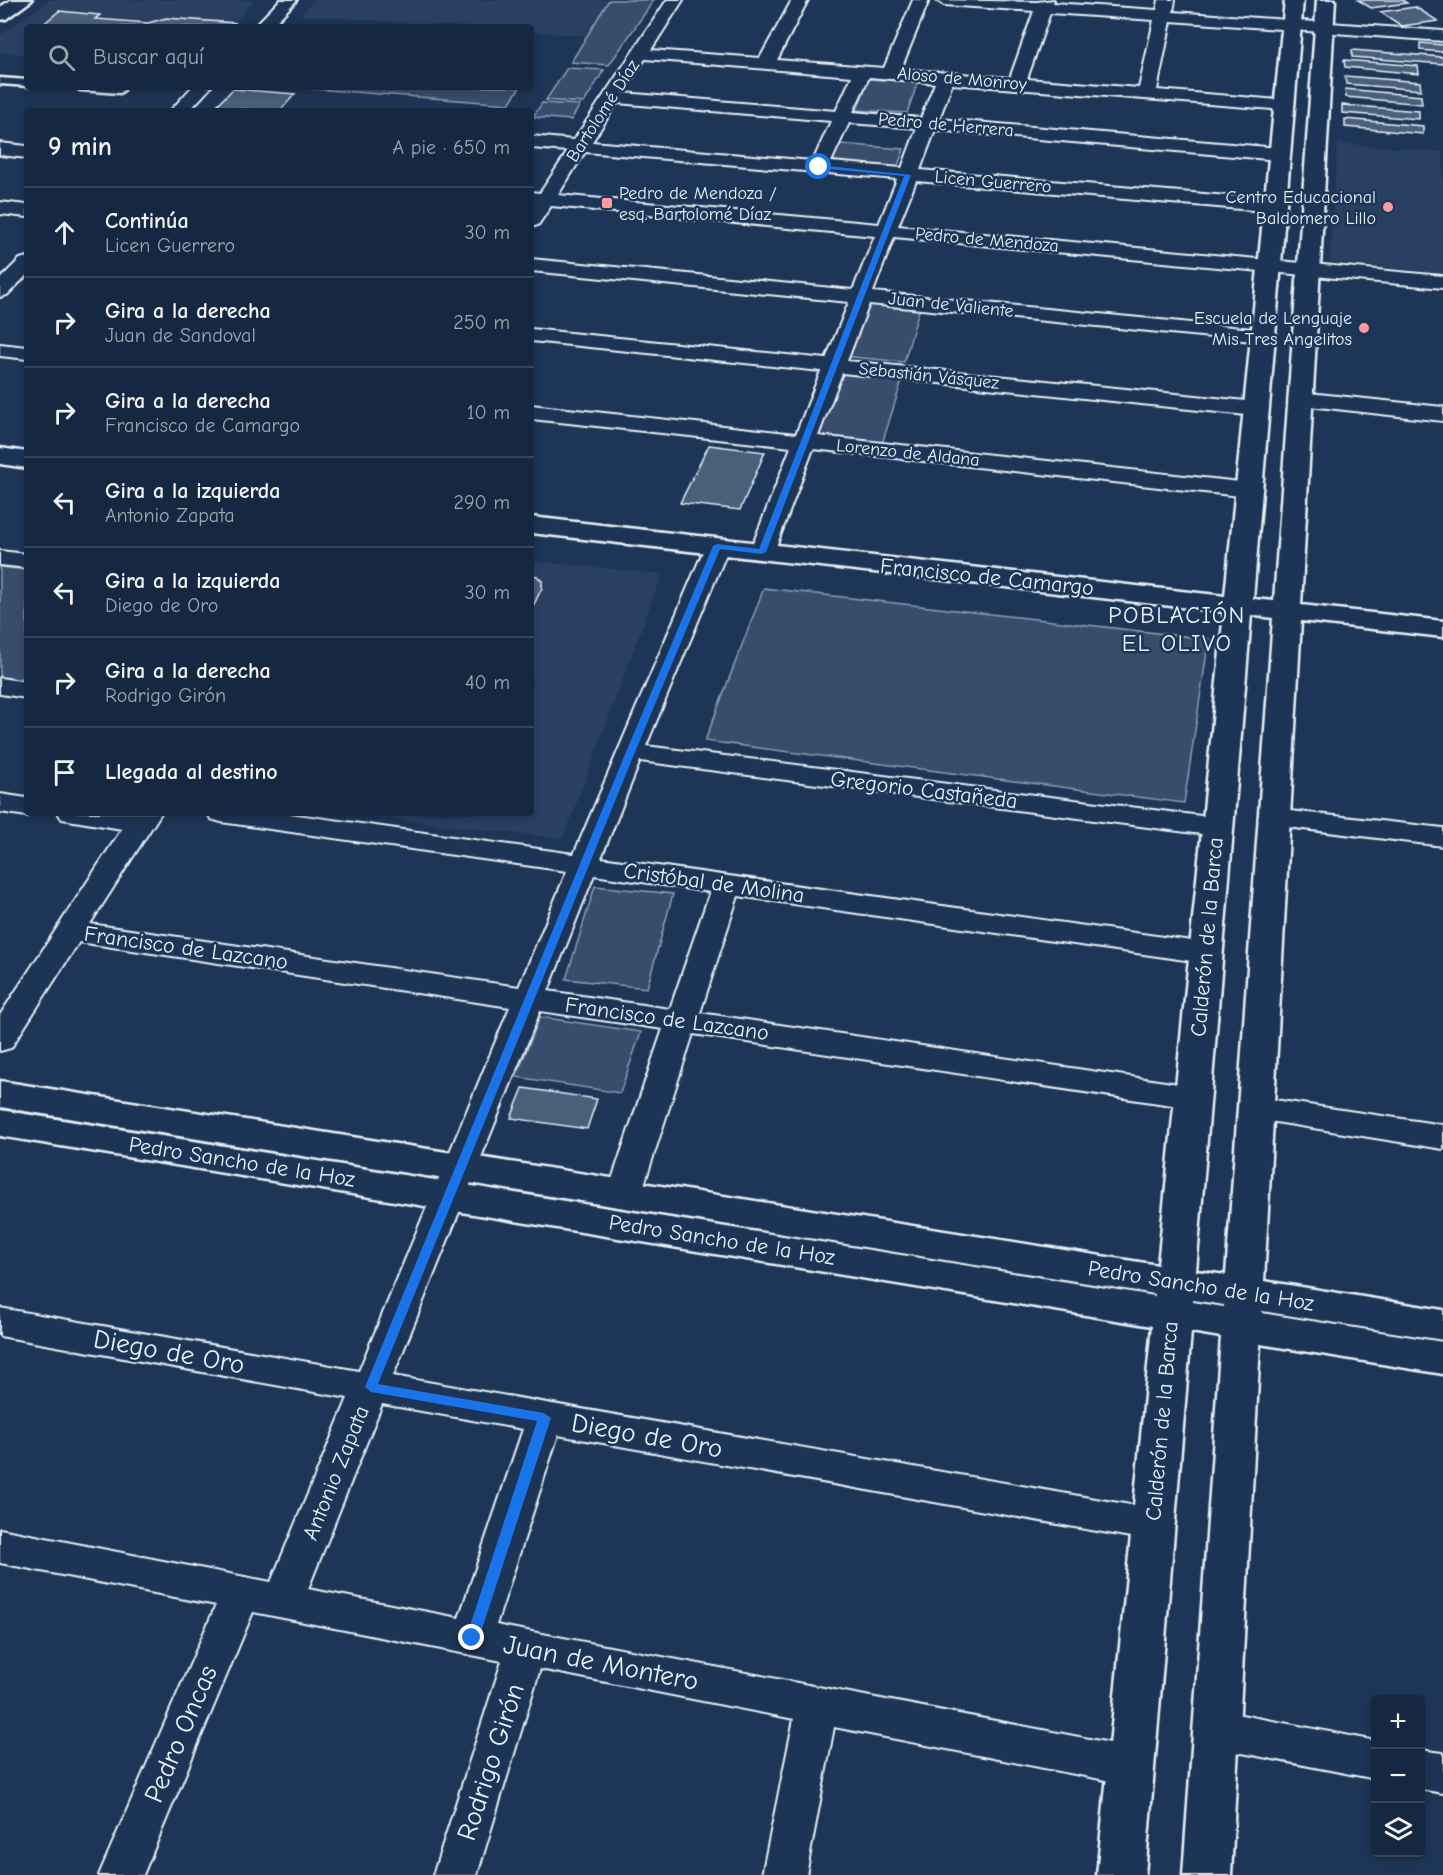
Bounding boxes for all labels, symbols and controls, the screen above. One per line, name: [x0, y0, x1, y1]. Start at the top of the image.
search box: [24, 24, 534, 90]
icon: search: [45, 41, 78, 74]
text: Buscar aquí: [93, 44, 204, 70]
street label: Bartolomé Díaz: [562, 56, 644, 166]
street label: Aloso de Monroy: [896, 63, 1029, 95]
street label: Pedro de Herrera: [877, 109, 1015, 141]
text: 9 min: [48, 132, 112, 162]
text: A pie · 650 m: [393, 136, 510, 159]
route start: [805, 153, 831, 179]
street label: Licen Guerrero: [934, 166, 1052, 198]
place label: Pedro de Mendoza / esq. Bartolomé Díaz: [619, 183, 777, 225]
place label: Centro Educacional Baldomero Lillo: [1225, 187, 1376, 229]
marker: Pedro de Mendoza / esq. Bartolomé Díaz: [600, 196, 614, 210]
marker: Centro Educacional Baldomero Lillo: [1381, 200, 1395, 214]
text: Continúa: [105, 208, 189, 234]
icon: ahead: [48, 216, 81, 249]
text: 30 m: [464, 221, 510, 244]
street label: Pedro de Mendoza: [914, 223, 1060, 257]
text: Licen Guerrero: [105, 234, 235, 257]
street label: Juan de Valiente: [887, 288, 1015, 322]
text: Gira a la derecha: [105, 298, 271, 324]
icon: right: [48, 306, 81, 339]
place label: Escuela de Lenguaje Mis Tres Angelitos: [1194, 308, 1352, 350]
text: 250 m: [453, 311, 510, 334]
marker: Escuela de Lenguaje Mis Tres Angelitos: [1357, 321, 1371, 335]
text: Juan de Sandoval: [105, 324, 256, 347]
street label: Sebastián Vásquez: [858, 358, 1000, 394]
text: Gira a la derecha: [105, 388, 271, 414]
icon: right: [48, 396, 81, 429]
text: 10 m: [467, 401, 510, 424]
text: Francisco de Camargo: [105, 414, 300, 437]
street label: Lorenzo de Aldana: [835, 435, 981, 471]
text: Gira a la izquierda: [105, 478, 280, 504]
icon: left: [48, 486, 81, 519]
text: 290 m: [454, 491, 510, 514]
text: Antonio Zapata: [105, 504, 235, 527]
street label: Francisco de Camargo: [879, 553, 1095, 601]
text: Gira a la izquierda: [105, 568, 280, 594]
icon: left: [48, 576, 81, 609]
text: 30 m: [464, 581, 510, 604]
text: Diego de Oro: [105, 594, 218, 617]
district label: POBLACIÓN EL OLIVO: [1108, 601, 1246, 657]
text: Gira a la derecha: [105, 658, 271, 684]
icon: right: [48, 666, 81, 699]
text: 40 m: [465, 671, 510, 694]
text: Rodrigo Girón: [105, 684, 226, 707]
icon: arrive: [48, 756, 81, 789]
text: Llegada al destino: [105, 759, 278, 785]
street label: Gregorio Castañeda: [829, 766, 1019, 814]
street label: Calderón de la Barca: [1185, 836, 1229, 1038]
street label: Cristóbal de Molina: [622, 857, 806, 909]
street label: Francisco de Lazcano: [82, 921, 290, 975]
street label: Francisco de Lazcano: [563, 992, 771, 1046]
street label: Pedro Sancho de la Hoz: [127, 1131, 357, 1193]
street label: Pedro Sancho de la Hoz: [607, 1209, 837, 1271]
street label: Pedro Sancho de la Hoz: [1086, 1255, 1316, 1317]
street label: Calderón de la Barca: [1140, 1320, 1184, 1522]
street label: Diego de Oro: [91, 1323, 247, 1381]
street label: Antonio Zapata: [297, 1402, 375, 1544]
street label: Diego de Oro: [569, 1407, 725, 1465]
route end: [458, 1624, 484, 1650]
street label: Juan de Montero: [501, 1629, 701, 1697]
street label: Pedro Oncas: [138, 1661, 224, 1807]
street label: Rodrigo Girón: [451, 1680, 531, 1844]
map controls: [1371, 1695, 1425, 1857]
button: +: [1371, 1695, 1425, 1749]
button: −: [1371, 1749, 1425, 1803]
button: layers: [1371, 1803, 1425, 1857]

